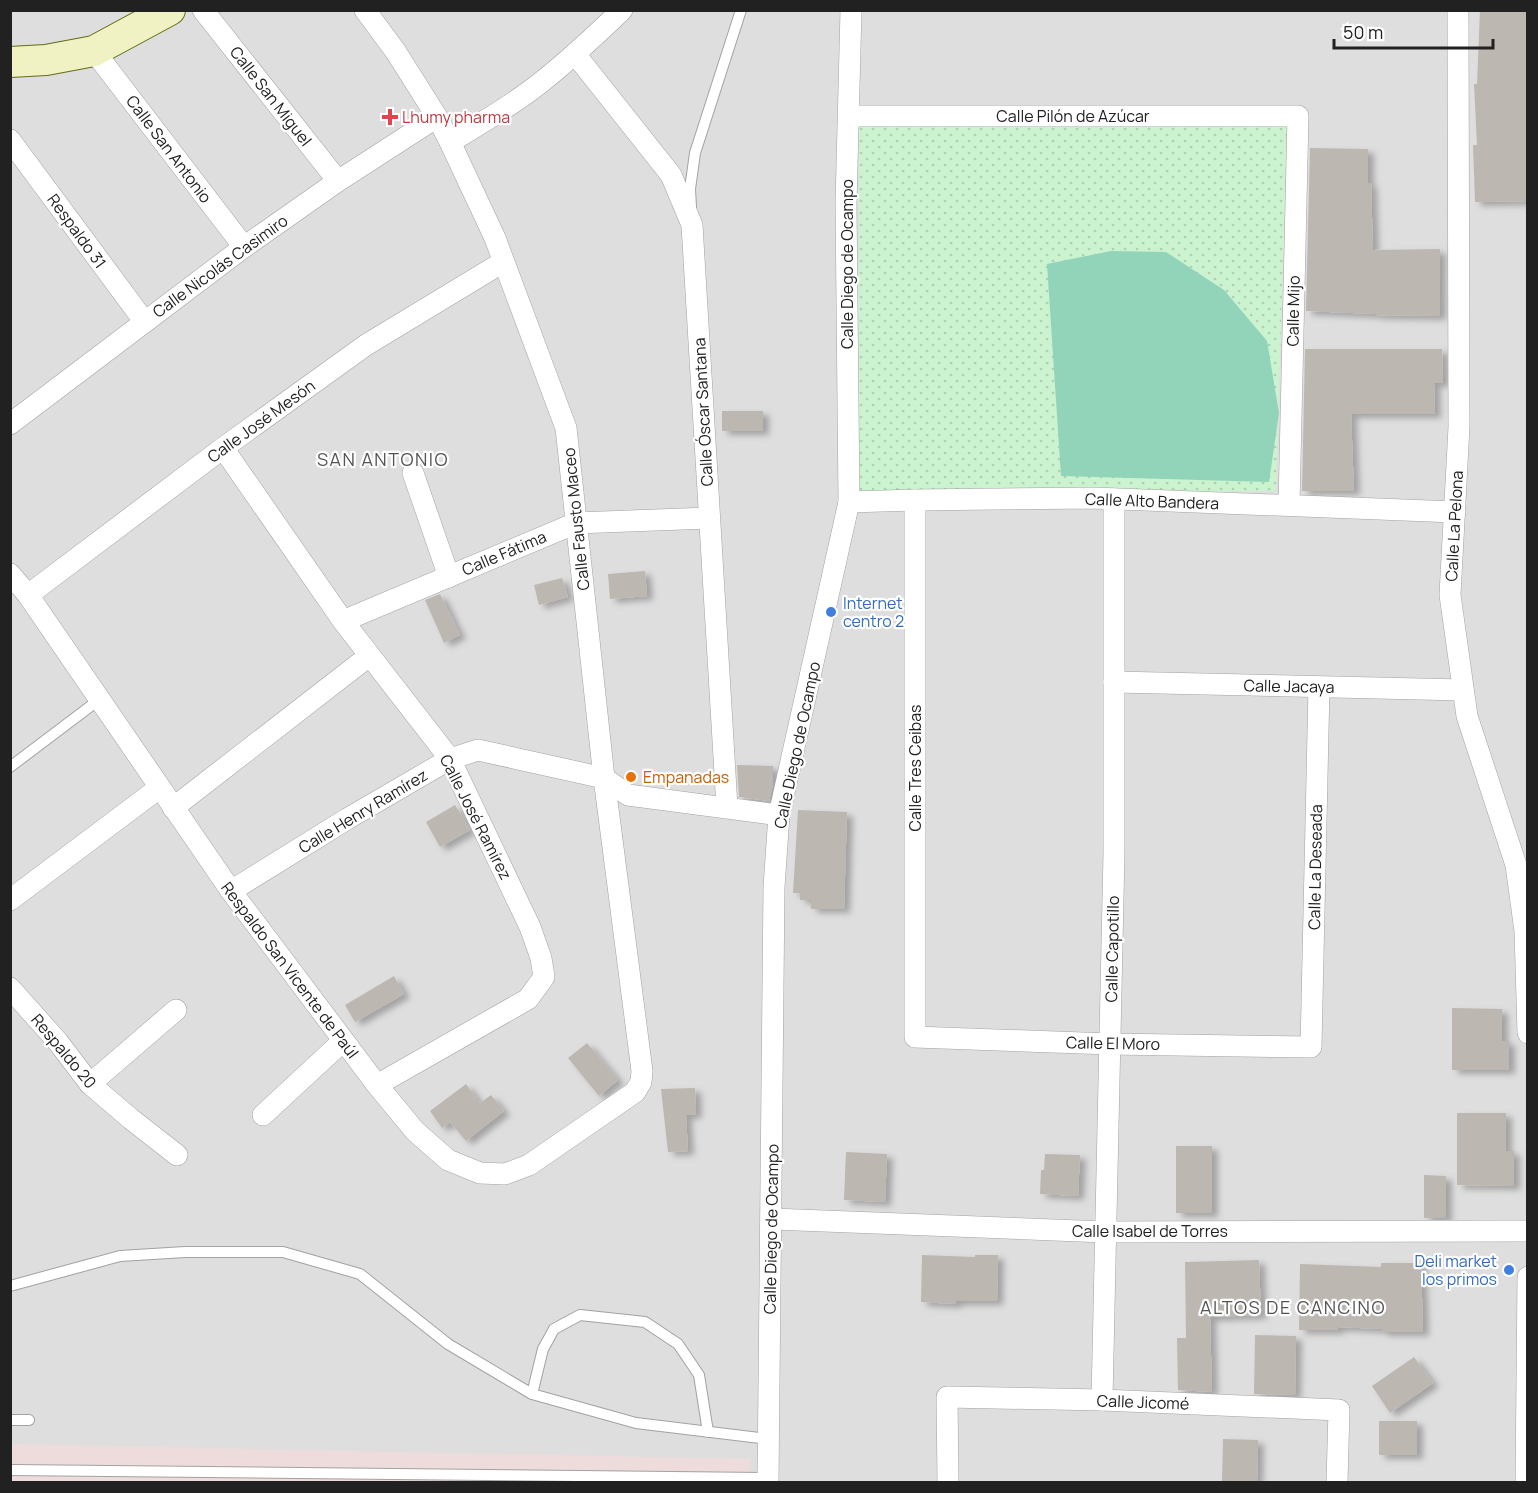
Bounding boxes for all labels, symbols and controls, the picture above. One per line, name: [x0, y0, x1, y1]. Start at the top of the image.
scale bar: [1334, 12, 1493, 50]
text: 50 m: [1343, 20, 1383, 44]
street label: Calle San Miguel: [225, 42, 317, 150]
street label: Calle San Antonio: [121, 91, 217, 207]
street label: Calle Pilón de Azúcar: [996, 105, 1150, 127]
place label: Lhumy pharma: [402, 106, 510, 128]
marker: Lhumy pharma: [383, 110, 397, 124]
street label: Calle Diego de Ocampo: [836, 179, 858, 349]
street label: Respaldo 31: [42, 189, 112, 273]
street label: Calle Nicolás Casimiro: [148, 209, 292, 323]
street label: Calle Mijo: [1281, 275, 1305, 347]
street label: Calle Óscar Santana: [688, 337, 718, 487]
street label: Calle José Mesón: [203, 374, 319, 468]
district label: SAN ANTONIO: [317, 447, 449, 471]
street label: Calle Fausto Maceo: [558, 447, 594, 591]
street label: Calle La Pelona: [1440, 470, 1468, 582]
street label: Calle Alto Bandera: [1085, 488, 1219, 514]
street label: Calle Fátima: [458, 525, 550, 581]
place label: Internet centro 2: [843, 592, 904, 632]
marker: Internet centro 2: [824, 605, 838, 619]
street label: Calle Diego de Ocampo: [769, 660, 825, 830]
street label: Calle Jacaya: [1243, 674, 1335, 698]
street label: Calle Tres Ceibas: [904, 705, 926, 831]
street label: Calle José Ramírez: [435, 751, 517, 883]
street label: Calle Henry Ramírez: [294, 764, 432, 858]
place label: Empanadas: [643, 766, 729, 788]
marker: Empanadas: [624, 770, 638, 784]
street label: Calle La Deseada: [1303, 804, 1327, 930]
street label: Respaldo San Vicente de Paúl: [216, 877, 364, 1063]
street label: Calle Capotillo: [1100, 895, 1124, 1003]
street label: Respaldo 20: [26, 1009, 102, 1093]
street label: Calle El Moro: [1066, 1031, 1160, 1055]
street label: Calle Diego de Ocampo: [759, 1144, 783, 1314]
street label: Calle Isabel de Torres: [1072, 1220, 1228, 1242]
place label: Deli market los primos: [1414, 1250, 1497, 1290]
marker: Deli market los primos: [1502, 1263, 1516, 1277]
district label: ALTOS DE CANCINO: [1200, 1295, 1386, 1319]
street label: Calle Jicomé: [1096, 1389, 1190, 1415]

